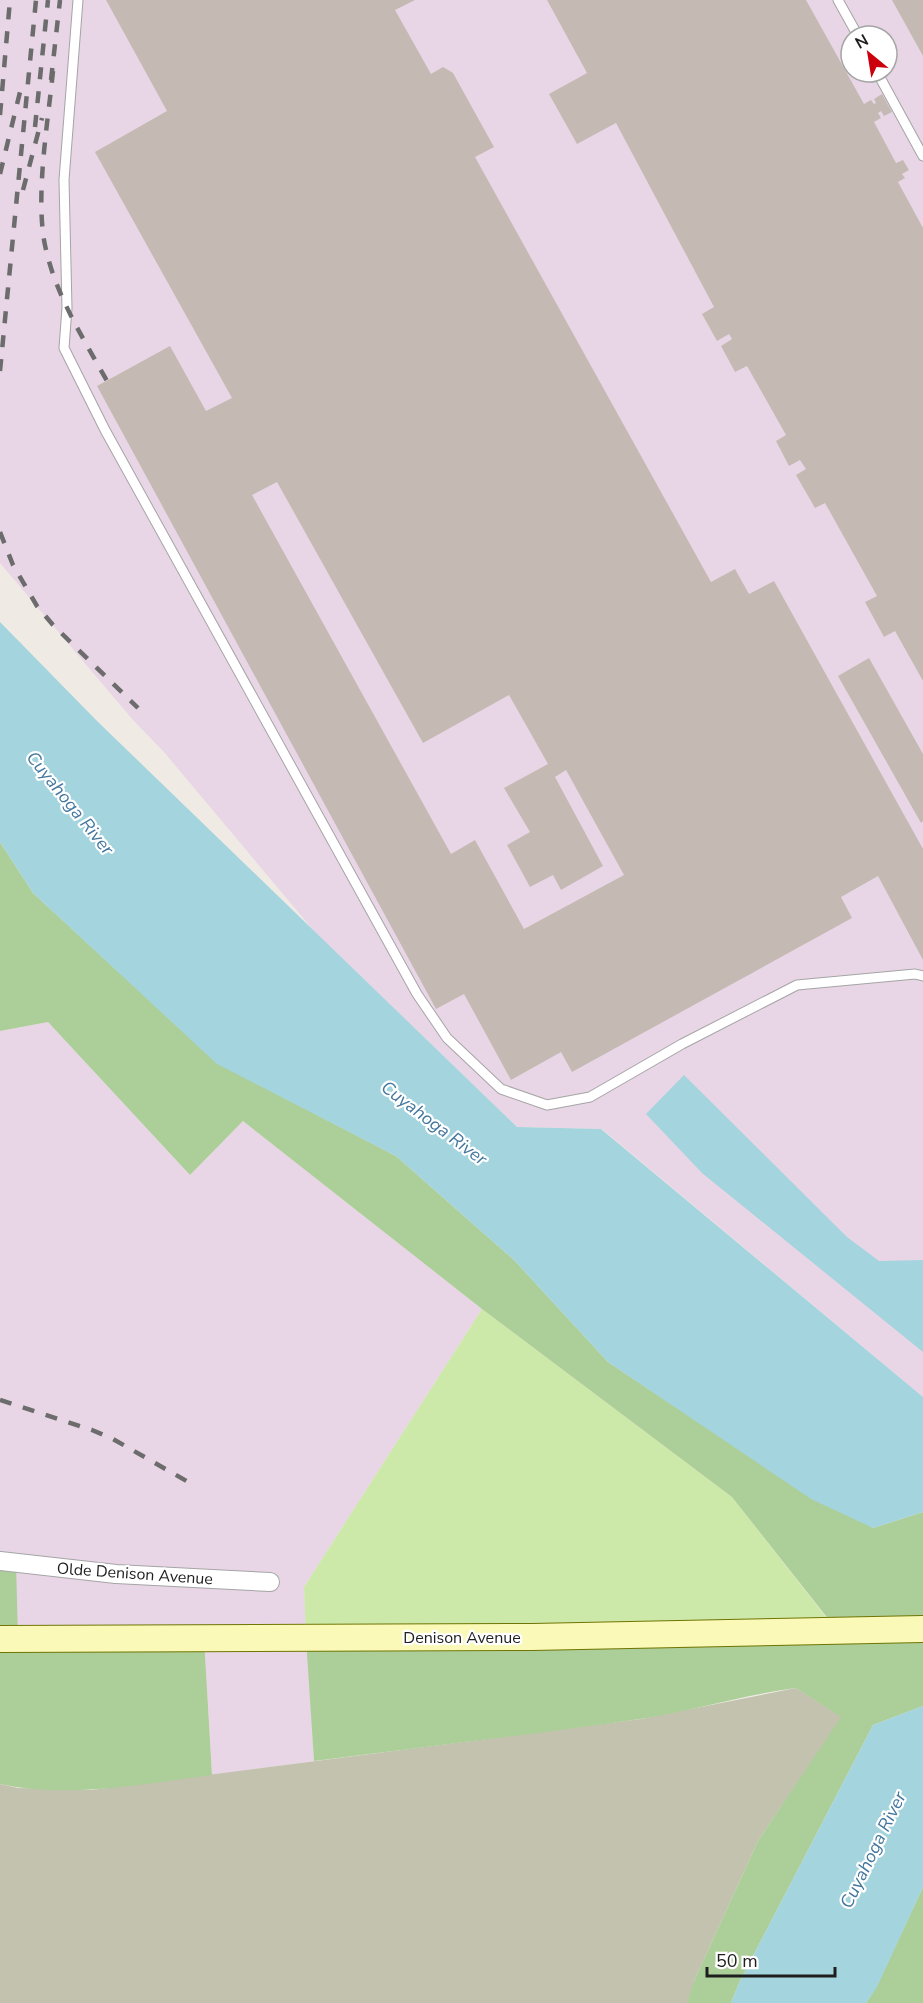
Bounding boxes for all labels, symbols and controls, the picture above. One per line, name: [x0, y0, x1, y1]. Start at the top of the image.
north arrow: [839, 24, 899, 84]
text: N: [851, 29, 873, 54]
water label: Cuyahoga River: [21, 746, 120, 860]
water label: Cuyahoga River: [376, 1075, 492, 1171]
street label: Olde Denison Avenue: [56, 1558, 214, 1590]
street label: Denison Avenue: [403, 1627, 521, 1649]
water label: Cuyahoga River: [834, 1787, 912, 1912]
scale bar: [707, 1940, 834, 1978]
text: 50 m: [716, 1949, 758, 1973]

